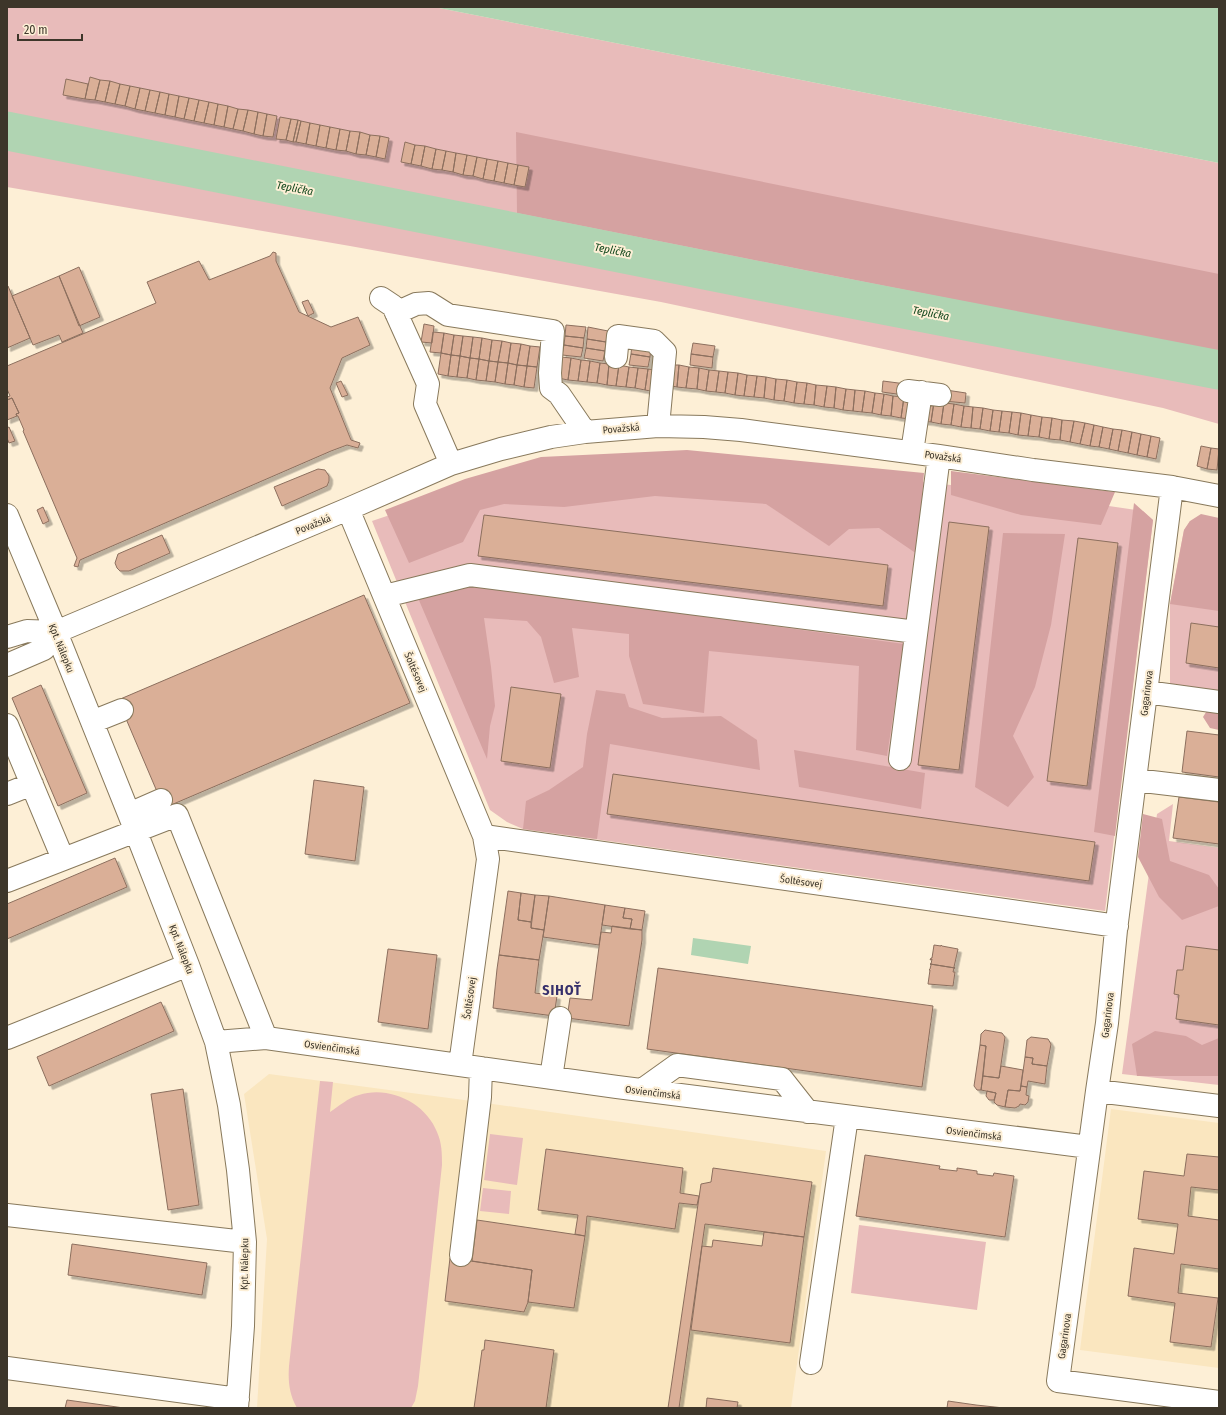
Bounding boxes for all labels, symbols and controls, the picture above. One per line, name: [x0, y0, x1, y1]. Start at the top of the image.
scale bar: [18, 16, 82, 42]
text: 20 m: [24, 23, 48, 37]
water label: Teplička: [275, 179, 315, 198]
water label: Teplička: [593, 241, 633, 260]
water label: Teplička: [911, 304, 951, 323]
street label: Považská: [602, 421, 640, 437]
street label: Považská: [924, 448, 962, 466]
street label: Považská: [294, 512, 333, 537]
street label: Kpt. Nálepku: [46, 622, 76, 675]
street label: Šoltésovej: [401, 650, 431, 694]
street label: Gagarinova: [1138, 670, 1156, 717]
street label: Šoltésovej: [779, 871, 823, 891]
street label: Kpt. Nálepku: [166, 923, 196, 976]
street label: Šoltésovej: [459, 976, 479, 1020]
district label: SIHOŤ: [542, 981, 582, 999]
street label: Gagarinova: [1099, 992, 1117, 1039]
street label: Osvienčimská: [303, 1038, 360, 1058]
street label: Osvienčimská: [624, 1084, 681, 1102]
street label: Osvienčimská: [945, 1125, 1002, 1143]
street label: Kpt. Nálepku: [239, 1238, 251, 1290]
street label: Gagarinova: [1056, 1313, 1074, 1360]

